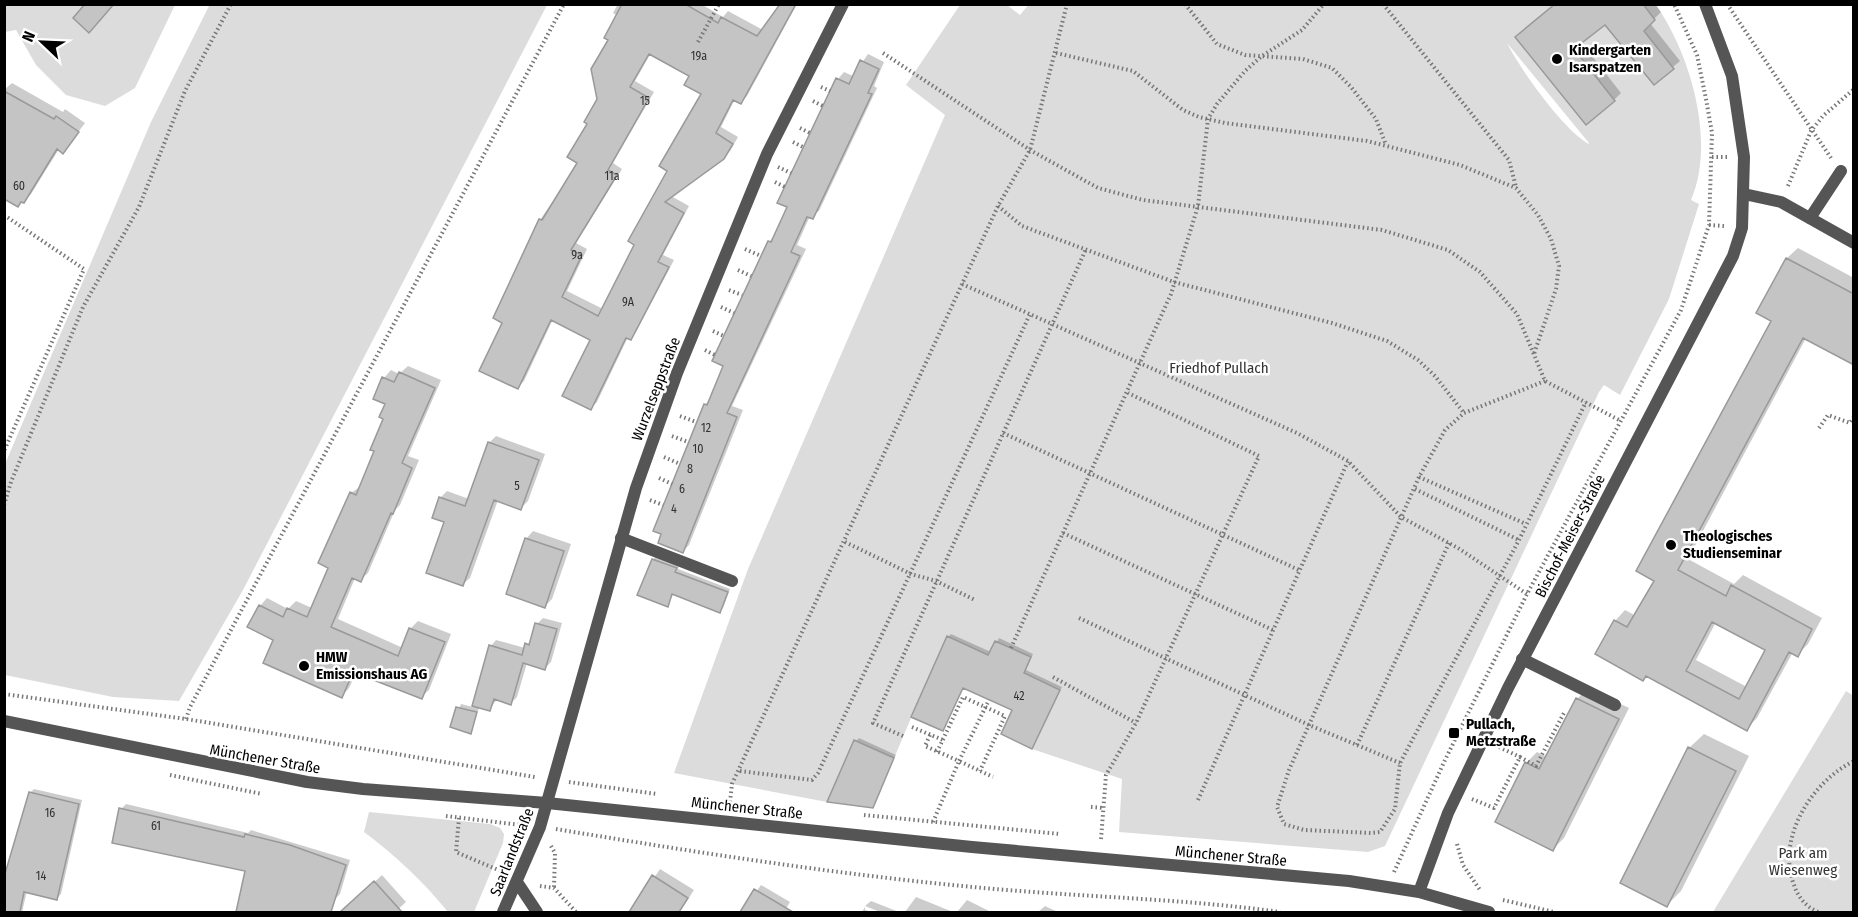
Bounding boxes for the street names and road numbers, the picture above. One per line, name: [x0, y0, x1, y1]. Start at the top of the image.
street label: Wurzelseppstraße: [628, 334, 684, 444]
street label: Bischof-Meiser-Straße: [1531, 471, 1609, 601]
street label: Münchener Straße: [208, 740, 322, 778]
street label: Münchener Straße: [690, 793, 804, 823]
street label: Saarlandstraße: [486, 805, 538, 899]
street label: Münchener Straße: [1174, 842, 1288, 870]

